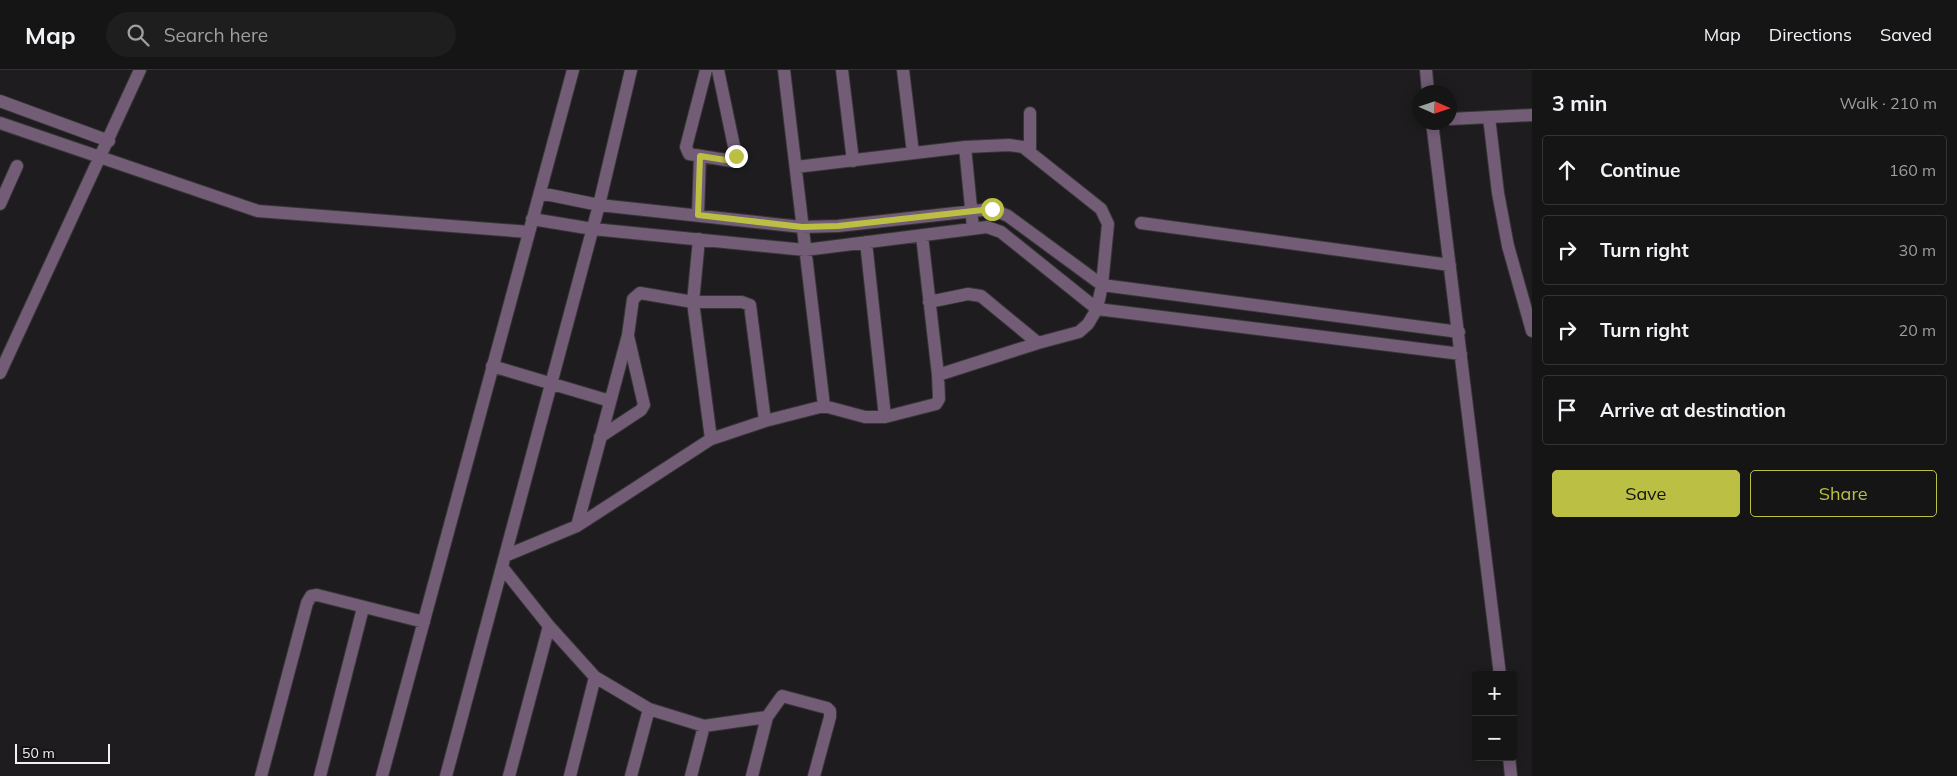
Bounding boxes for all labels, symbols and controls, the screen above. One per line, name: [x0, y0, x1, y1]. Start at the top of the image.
search box: [106, 12, 456, 57]
text: Map: [25, 20, 76, 50]
icon: search: [124, 21, 152, 49]
text: Search here: [164, 23, 268, 47]
text: Map: [1704, 23, 1741, 46]
text: Directions: [1769, 23, 1852, 46]
text: Saved: [1880, 23, 1932, 46]
north arrow: [1412, 85, 1457, 130]
text: 3 min: [1552, 90, 1607, 116]
text: Walk · 210 m: [1839, 93, 1937, 113]
route end: [725, 145, 748, 168]
icon: ahead: [1553, 156, 1581, 184]
text: Continue: [1600, 158, 1680, 182]
text: 160 m: [1889, 160, 1936, 180]
route start: [981, 198, 1004, 221]
icon: right: [1553, 236, 1581, 264]
text: Turn right: [1600, 238, 1689, 262]
text: 30 m: [1899, 240, 1936, 260]
icon: right: [1553, 316, 1581, 344]
text: Turn right: [1600, 318, 1689, 342]
text: 20 m: [1899, 320, 1936, 340]
icon: arrive: [1553, 396, 1581, 424]
text: Arrive at destination: [1600, 398, 1786, 422]
button: Save: [1552, 470, 1740, 517]
button: Share: [1750, 470, 1937, 517]
map controls: [1472, 671, 1517, 761]
button: +: [1472, 671, 1517, 716]
button: −: [1472, 716, 1517, 761]
scale bar: [15, 741, 110, 764]
text: 50 m: [22, 744, 55, 762]

